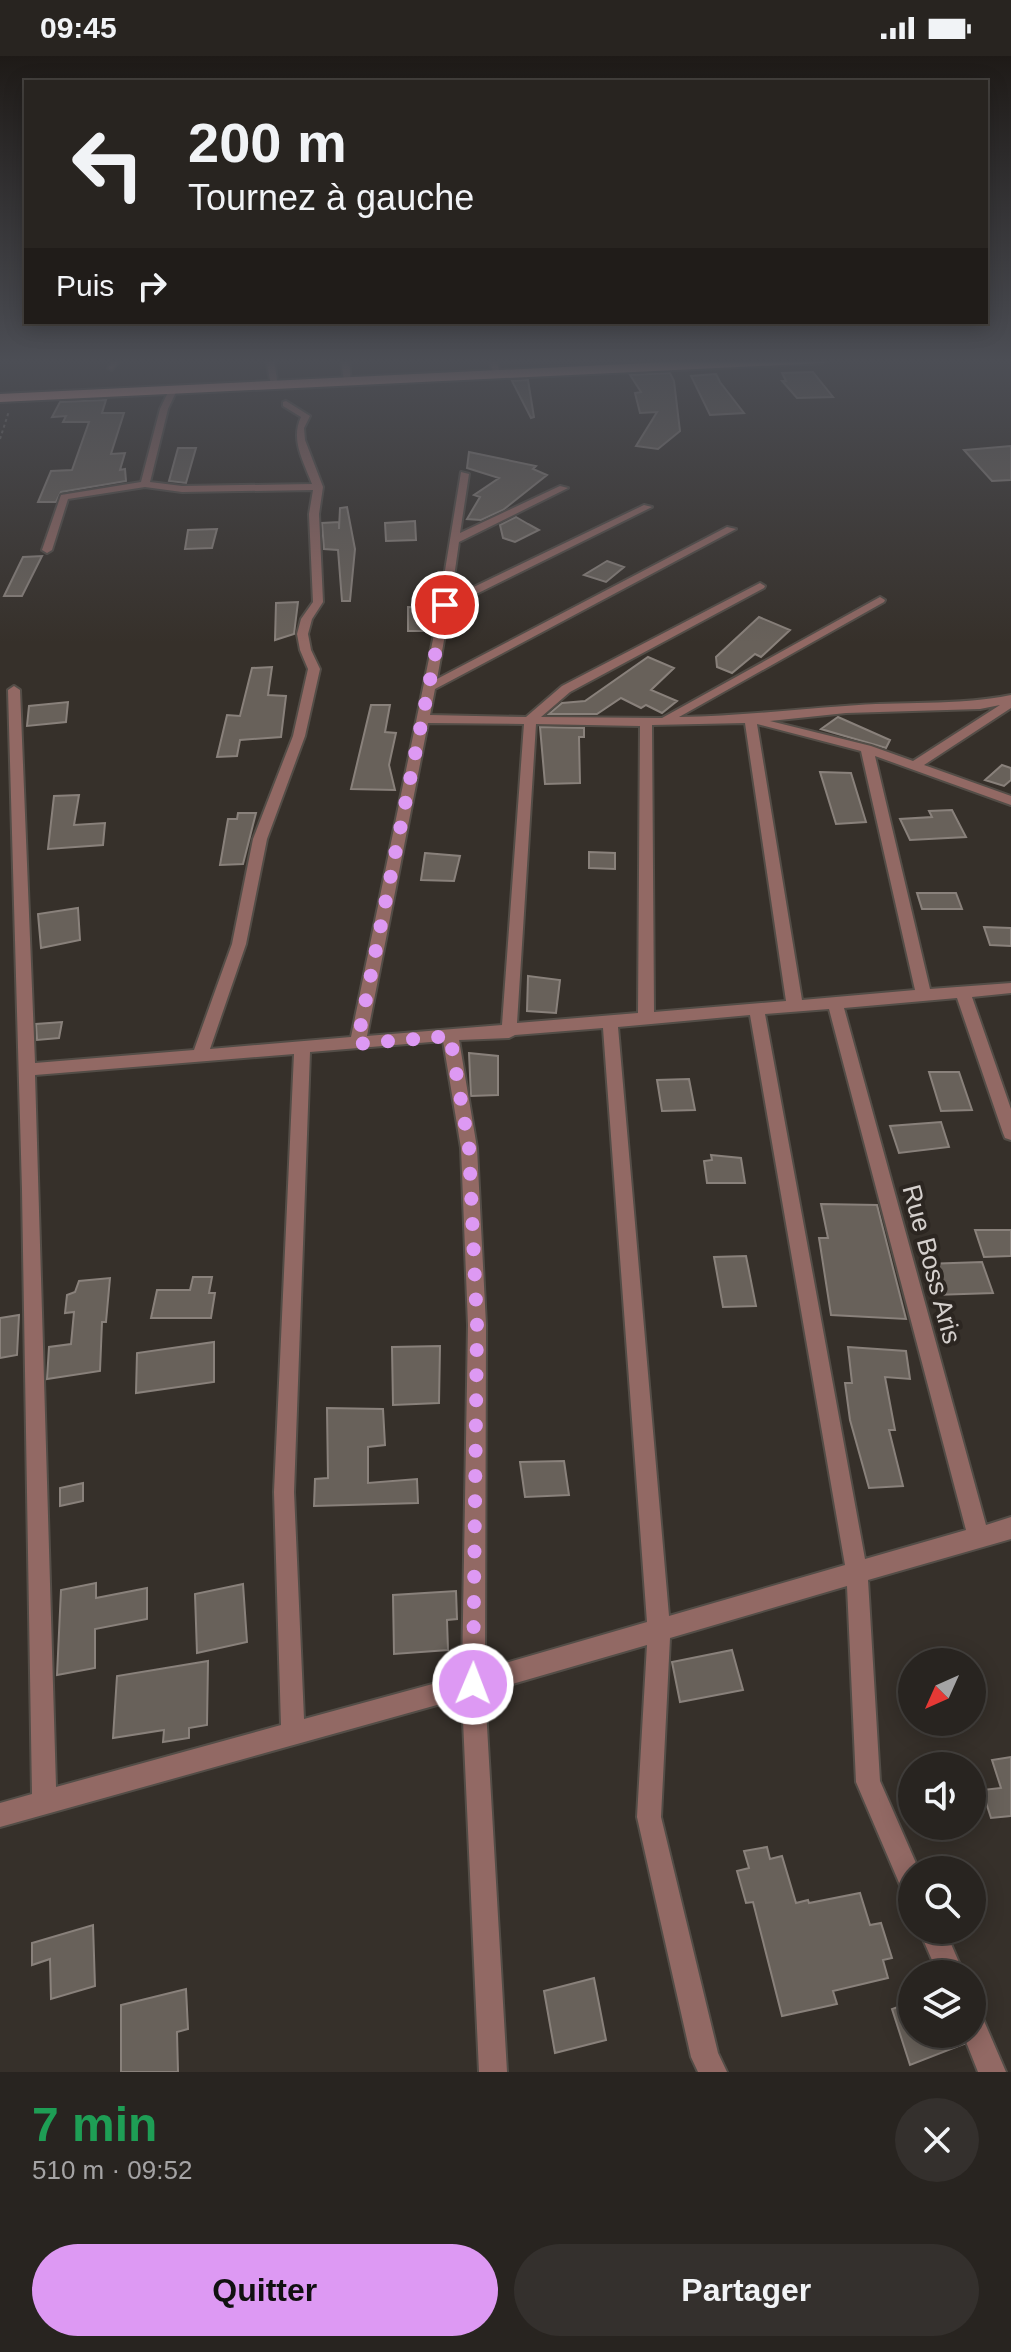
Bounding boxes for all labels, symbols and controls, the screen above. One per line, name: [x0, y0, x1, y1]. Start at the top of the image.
text: 09:45: [40, 11, 117, 44]
text: 200 m: [188, 111, 347, 174]
icon: left: [56, 112, 160, 216]
text: Tournez à gauche: [188, 177, 474, 218]
icon: right: [130, 264, 174, 308]
text: Puis: [56, 269, 114, 302]
pin: [411, 571, 479, 639]
icon: arrive: [423, 583, 467, 627]
street label: Rue Boss Aris: [896, 1181, 968, 1347]
position arrow: [431, 1642, 515, 1726]
north arrow: [898, 1648, 986, 1736]
map controls: [898, 1648, 986, 2048]
button: sound: [898, 1752, 986, 1840]
button: search: [898, 1856, 986, 1944]
button: layers: [898, 1960, 986, 2048]
text: 7 min: [32, 2098, 157, 2151]
button: close: [895, 2098, 979, 2182]
text: 510 m · 09:52: [32, 2155, 192, 2185]
button: Quitter: [32, 2244, 498, 2336]
button: Partager: [514, 2244, 979, 2336]

